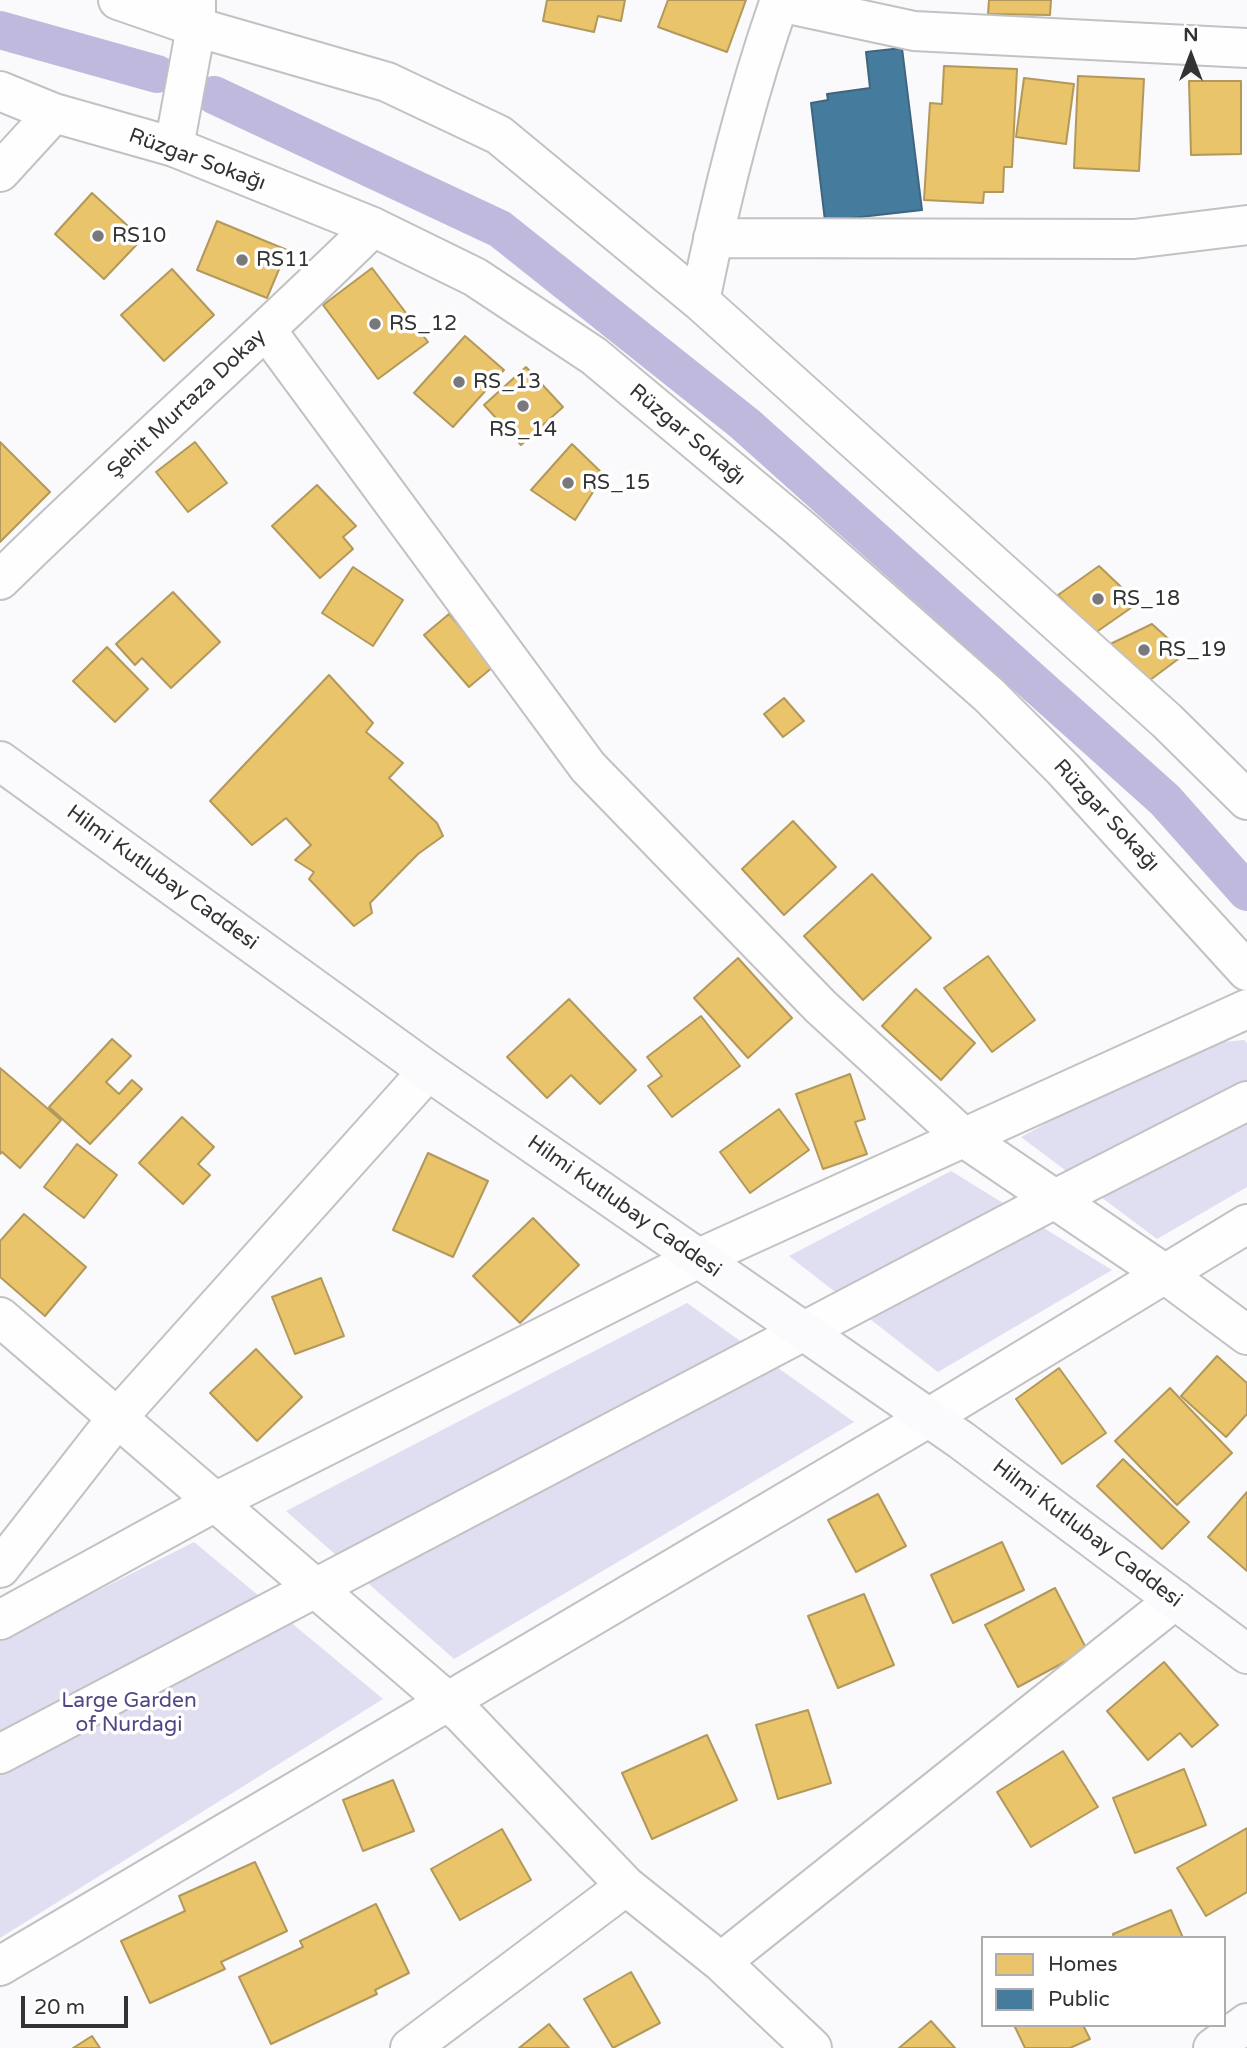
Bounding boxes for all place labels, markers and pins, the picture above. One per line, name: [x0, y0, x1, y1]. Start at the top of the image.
place label: RS10: [112, 223, 166, 249]
marker: RS10: [90, 228, 106, 244]
place label: RS11: [256, 247, 310, 273]
marker: RS11: [234, 252, 250, 268]
place label: RS_12: [389, 311, 457, 337]
marker: RS_12: [367, 316, 383, 332]
place label: RS_13: [473, 369, 541, 395]
marker: RS_13: [451, 374, 467, 390]
marker: RS_14: [515, 398, 531, 414]
place label: RS_14: [489, 417, 557, 443]
place label: RS_15: [582, 470, 650, 496]
marker: RS_15: [560, 475, 576, 491]
place label: RS_18: [1112, 586, 1180, 612]
marker: RS_18: [1090, 591, 1106, 607]
place label: RS_19: [1158, 637, 1226, 663]
marker: RS_19: [1136, 642, 1152, 658]

